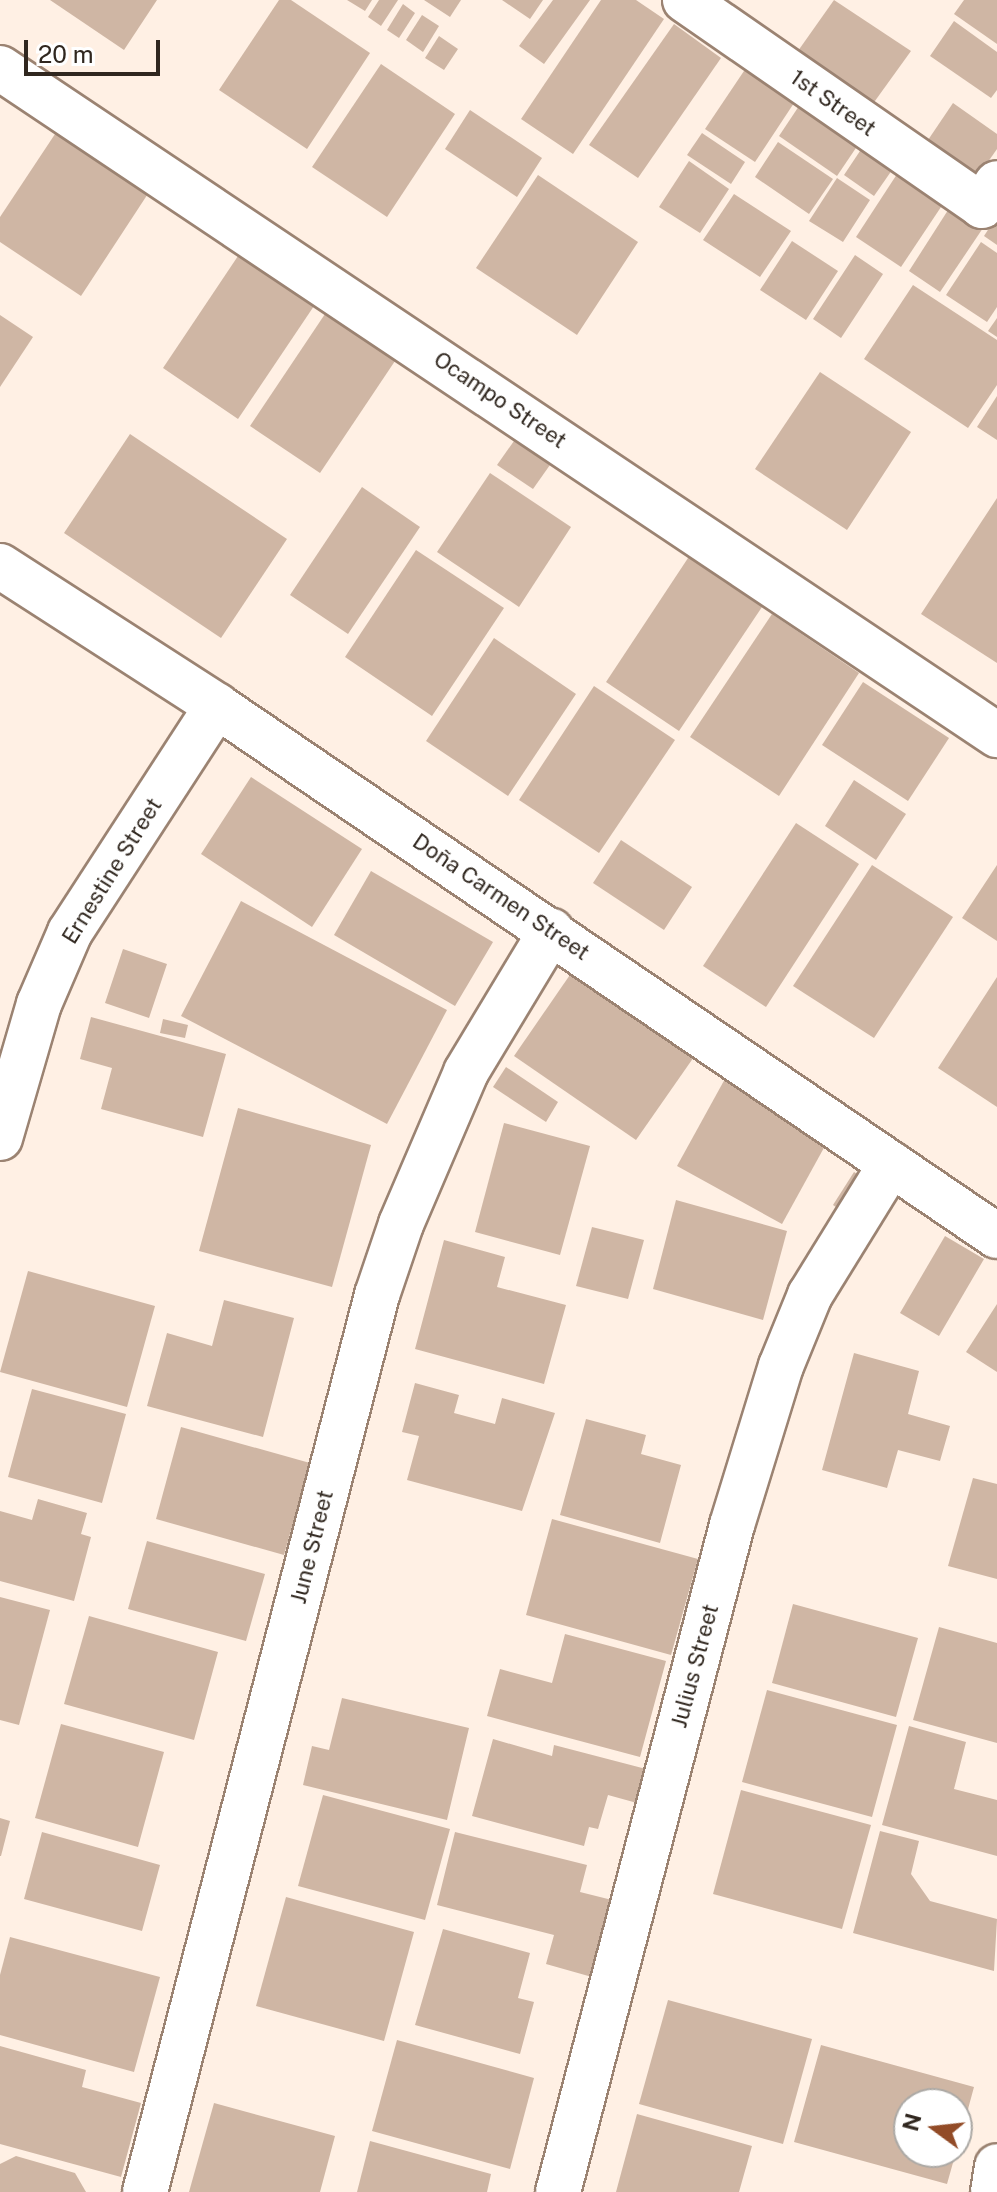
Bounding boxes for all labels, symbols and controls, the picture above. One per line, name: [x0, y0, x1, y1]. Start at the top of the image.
scale bar: [28, 24, 164, 74]
text: 20 m: [38, 40, 94, 68]
street label: 1st Street: [785, 64, 881, 142]
street label: Ocampo Street: [429, 346, 571, 454]
street label: Ernestine Street: [57, 793, 167, 949]
street label: Doña Carmen Street: [408, 828, 594, 966]
street label: June Street: [285, 1487, 339, 1607]
street label: Julius Street: [666, 1601, 724, 1731]
north arrow: [893, 2088, 973, 2168]
text: N: [897, 2111, 927, 2134]

